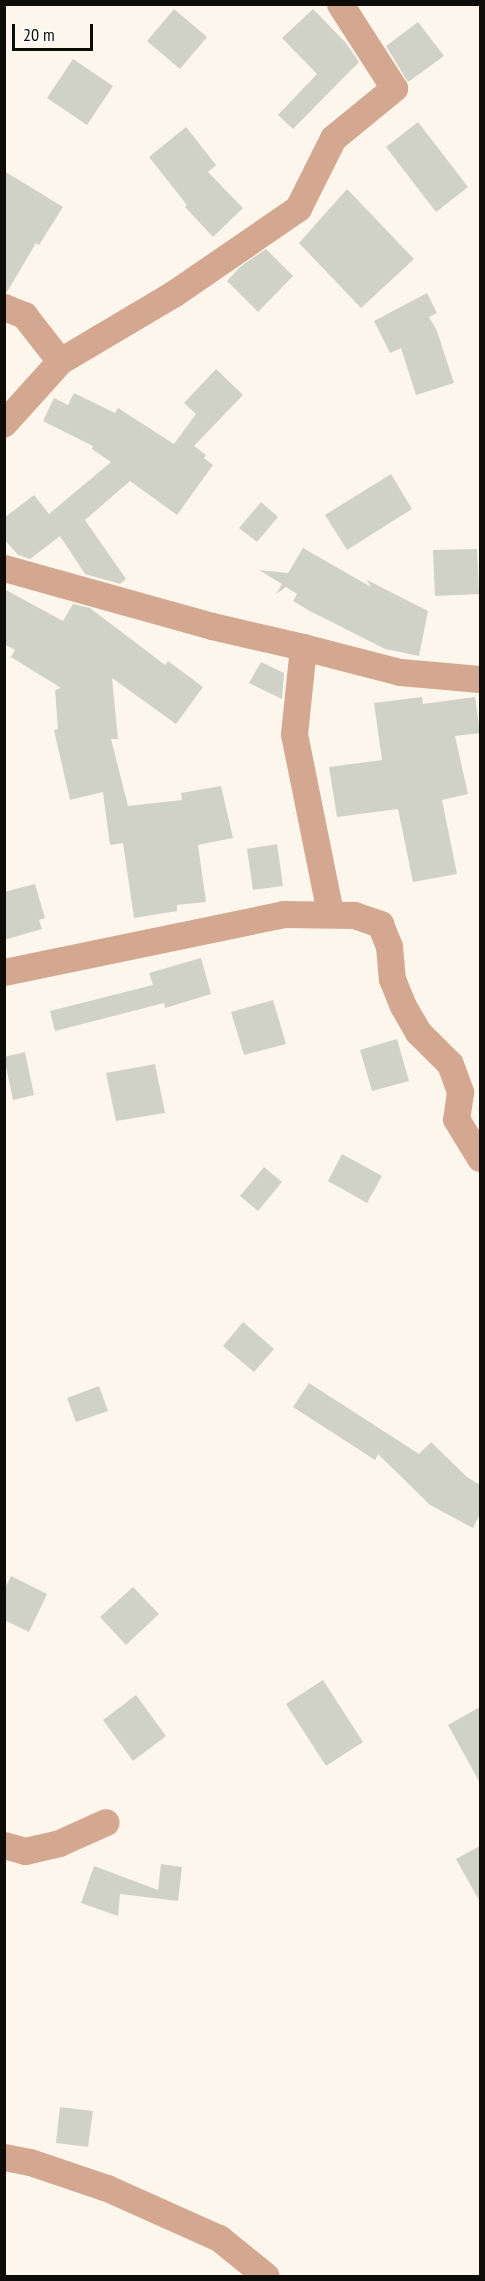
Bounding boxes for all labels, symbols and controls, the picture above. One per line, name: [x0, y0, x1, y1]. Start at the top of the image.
scale bar: [15, 12, 96, 50]
text: 20 m: [23, 23, 55, 46]

